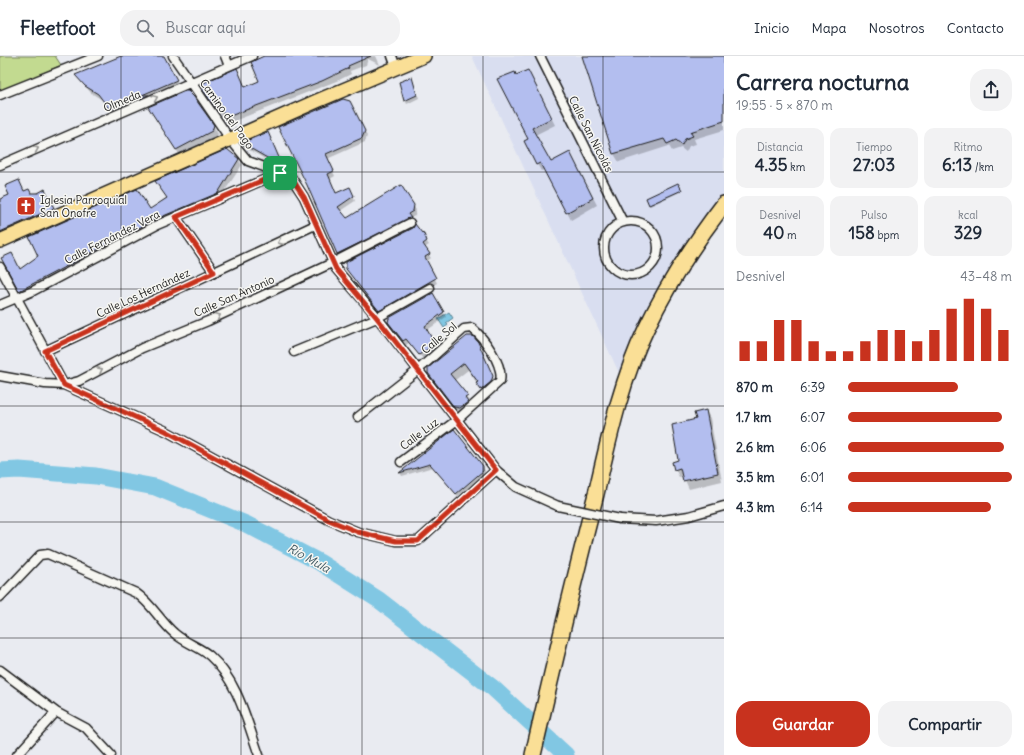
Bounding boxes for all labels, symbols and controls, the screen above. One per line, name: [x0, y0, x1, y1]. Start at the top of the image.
search box: [120, 10, 400, 46]
text: Fleetfoot: [20, 16, 96, 40]
icon: search: [134, 17, 156, 39]
text: Buscar aquí: [166, 18, 246, 37]
text: Inicio: [754, 19, 789, 37]
text: Mapa: [811, 19, 847, 37]
text: Nosotros: [869, 19, 925, 37]
text: Contacto: [947, 19, 1004, 37]
text: Carrera nocturna: [736, 68, 909, 96]
button: share: [970, 69, 1012, 111]
street label: Camino del Pago: [197, 76, 257, 152]
street label: Olmeda: [101, 87, 143, 115]
street label: Calle San Nicolás: [566, 94, 616, 174]
one-way arrow: [152, 95, 159, 103]
text: 19:55 · 5 × 870 m: [736, 97, 833, 114]
text: Distancia: [757, 140, 803, 154]
text: Tiempo: [856, 140, 892, 154]
text: Ritmo: [954, 140, 983, 154]
one-way arrow: [32, 146, 39, 154]
text: 4.35: [755, 154, 787, 176]
text: 27:03: [853, 154, 895, 176]
text: 6:13: [942, 154, 972, 176]
pin: [263, 156, 297, 190]
text: km: [787, 160, 805, 174]
text: /km: [972, 160, 994, 174]
icon: arrive: [269, 162, 291, 184]
place label: Iglesia Parroquial San Onofre: [40, 193, 127, 220]
church icon: Iglesia Parroquial San Onofre: [15, 195, 37, 217]
street label: Calle Fernández Vera: [62, 207, 162, 267]
text: Desnivel: [759, 208, 801, 222]
text: Pulso: [861, 208, 887, 222]
text: kcal: [958, 208, 978, 222]
text: 40: [763, 222, 784, 244]
text: 158: [849, 222, 875, 244]
text: 329: [954, 222, 982, 244]
text: m: [784, 228, 797, 242]
text: bpm: [875, 228, 899, 242]
one-way arrow: [276, 237, 284, 245]
street label: Calle Los Hernández: [94, 265, 192, 321]
text: Desnivel: [736, 268, 785, 285]
text: 43–48 m: [960, 268, 1012, 285]
street label: Calle San Antonio: [192, 272, 276, 320]
one-way arrow: [214, 313, 222, 321]
street label: Calle Sol: [419, 319, 459, 357]
one-way arrow: [96, 367, 103, 374]
text: 870 m: [736, 379, 773, 396]
text: 6:39: [800, 379, 825, 396]
text: 1.7 km: [736, 409, 771, 426]
text: 6:07: [800, 409, 825, 426]
street label: Calle Luz: [397, 415, 441, 453]
text: 2.6 km: [736, 439, 774, 456]
text: 6:06: [800, 439, 827, 456]
text: 3.5 km: [736, 469, 775, 486]
text: 6:01: [800, 469, 824, 486]
text: 4.3 km: [736, 499, 775, 516]
text: 6:14: [800, 499, 823, 516]
water label: Río Mula: [285, 540, 334, 576]
button: Guardar: [736, 701, 870, 747]
button: Compartir: [878, 701, 1012, 747]

